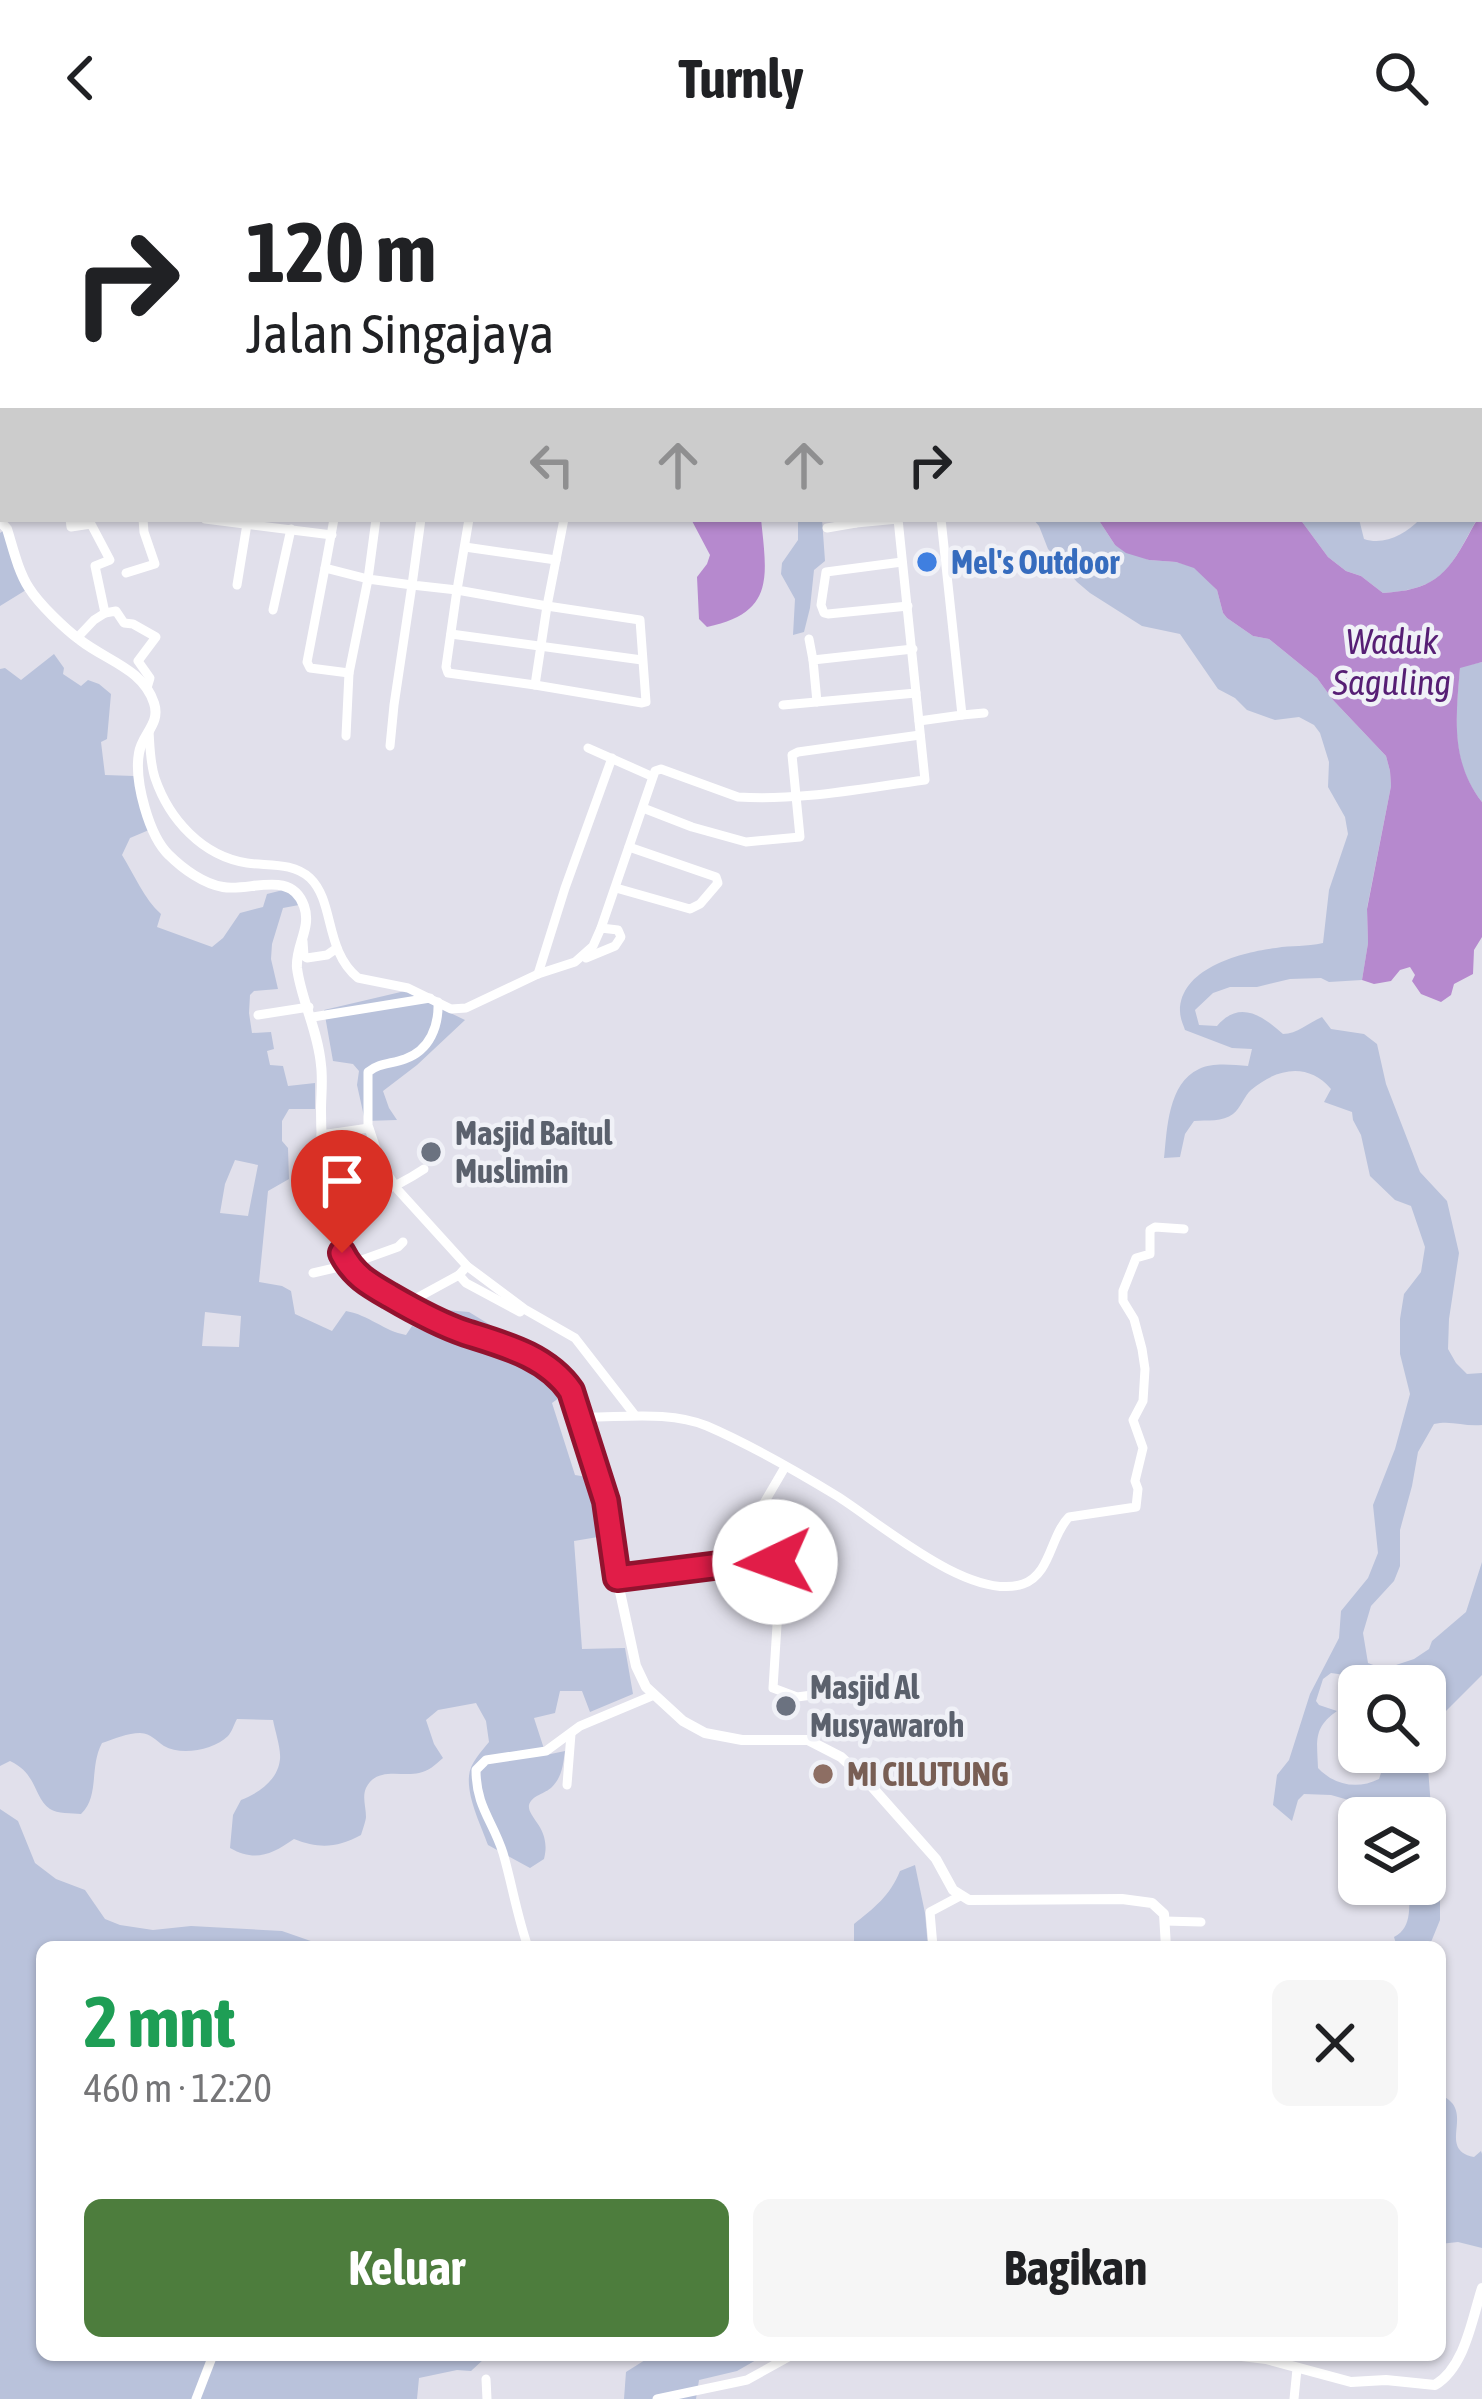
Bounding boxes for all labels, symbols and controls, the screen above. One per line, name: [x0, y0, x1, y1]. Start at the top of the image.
icon: back: [48, 45, 114, 111]
icon: search: [1368, 45, 1434, 111]
text: Turnly: [678, 48, 804, 109]
icon: right: [48, 204, 204, 360]
text: 120 m: [246, 204, 436, 300]
text: Jalan Singajaya: [246, 303, 554, 364]
icon: left: [519, 432, 585, 498]
icon: ahead: [645, 432, 711, 498]
icon: ahead: [771, 432, 837, 498]
icon: right: [897, 432, 963, 498]
place label: Mel's Outdoor: [951, 543, 1120, 581]
marker: Mel's Outdoor: [914, 549, 940, 575]
water label: Waduk Saguling: [1332, 620, 1451, 703]
place label: Masjid Baitul Muslimin: [455, 1114, 613, 1190]
pin: [291, 1130, 393, 1253]
marker: Masjid Baitul Muslimin: [418, 1139, 444, 1165]
icon: arrive: [309, 1148, 375, 1214]
position arrow: [712, 1499, 838, 1625]
map controls: [1338, 1665, 1446, 1905]
button: search: [1338, 1665, 1446, 1773]
place label: Masjid Al Musyawaroh: [810, 1668, 964, 1744]
marker: Masjid Al Musyawaroh: [773, 1693, 799, 1719]
place label: MI CILUTUNG: [847, 1755, 1008, 1793]
marker: MI CILUTUNG: [810, 1761, 836, 1787]
button: layers: [1338, 1797, 1446, 1905]
text: 2 mnt: [84, 1980, 235, 2062]
button: close: [1272, 1980, 1398, 2106]
text: 460 m · 12:20: [84, 2066, 272, 2110]
button: Keluar: [84, 2199, 729, 2337]
button: Bagikan: [753, 2199, 1398, 2337]

